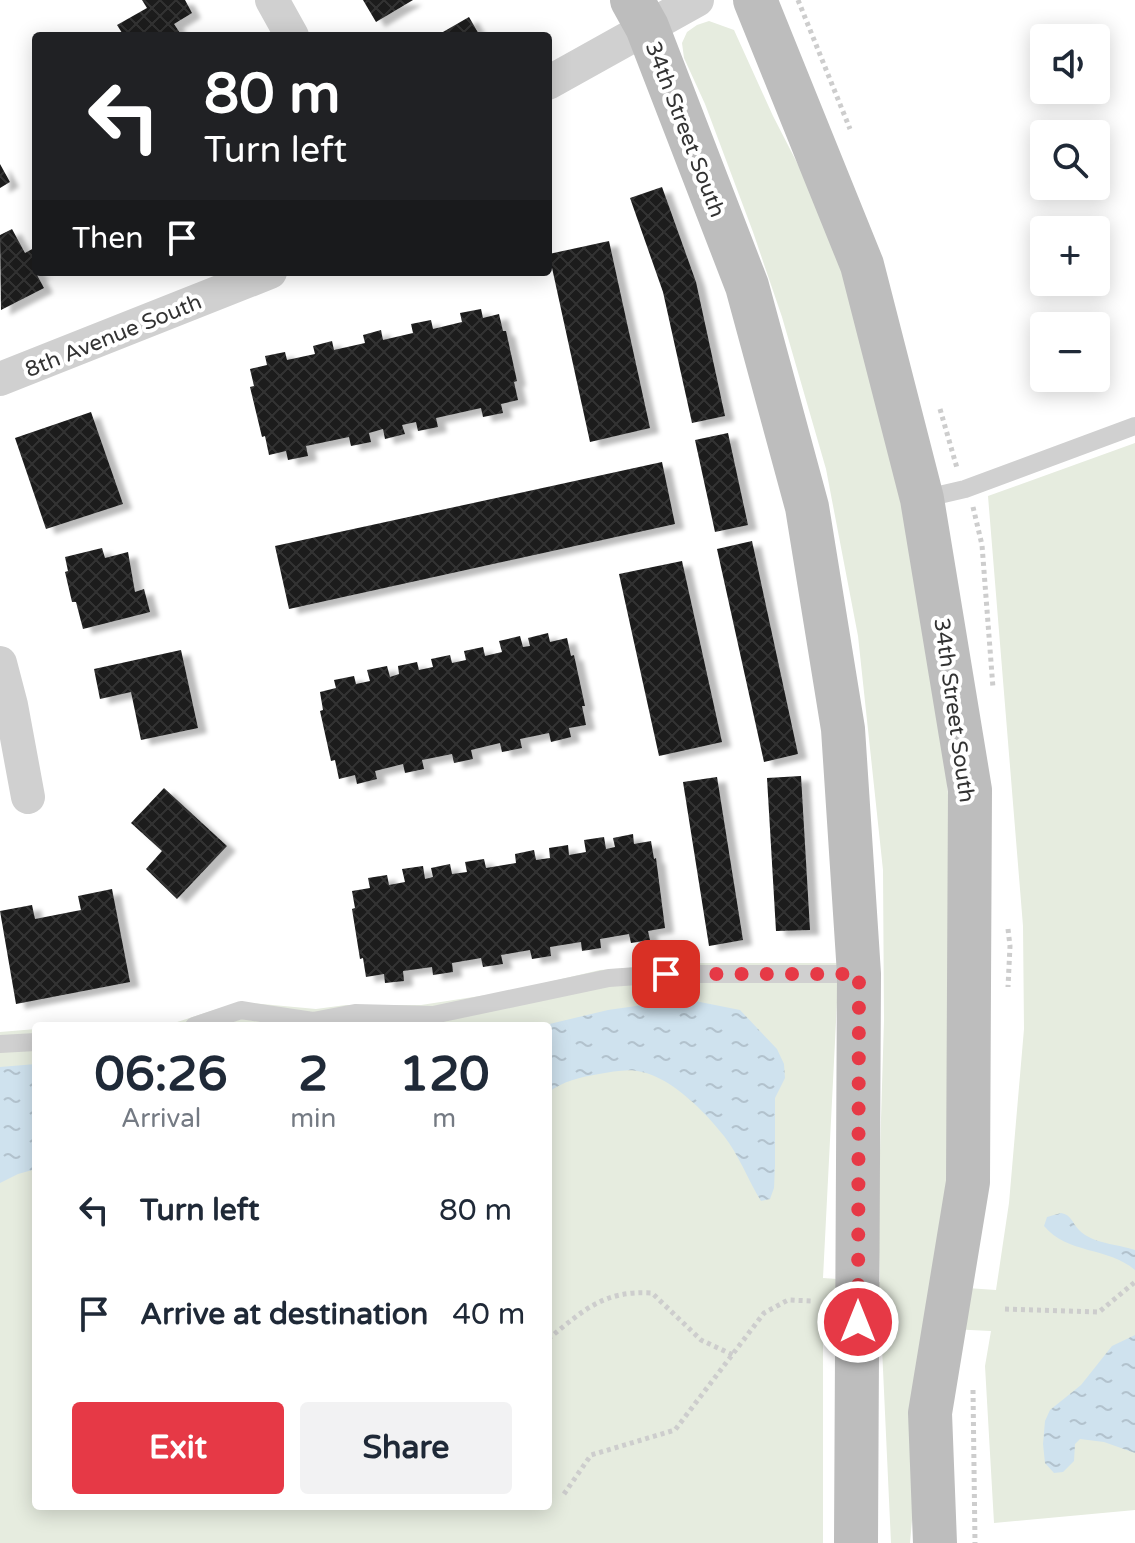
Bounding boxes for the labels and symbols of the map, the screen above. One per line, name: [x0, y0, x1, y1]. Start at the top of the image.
street label: 34th Street South: [640, 38, 731, 221]
street label: 8th Avenue South: [21, 289, 205, 383]
street label: 34th Street South: [928, 616, 980, 804]
pin: [632, 940, 700, 1008]
position arrow: [816, 1280, 900, 1364]

